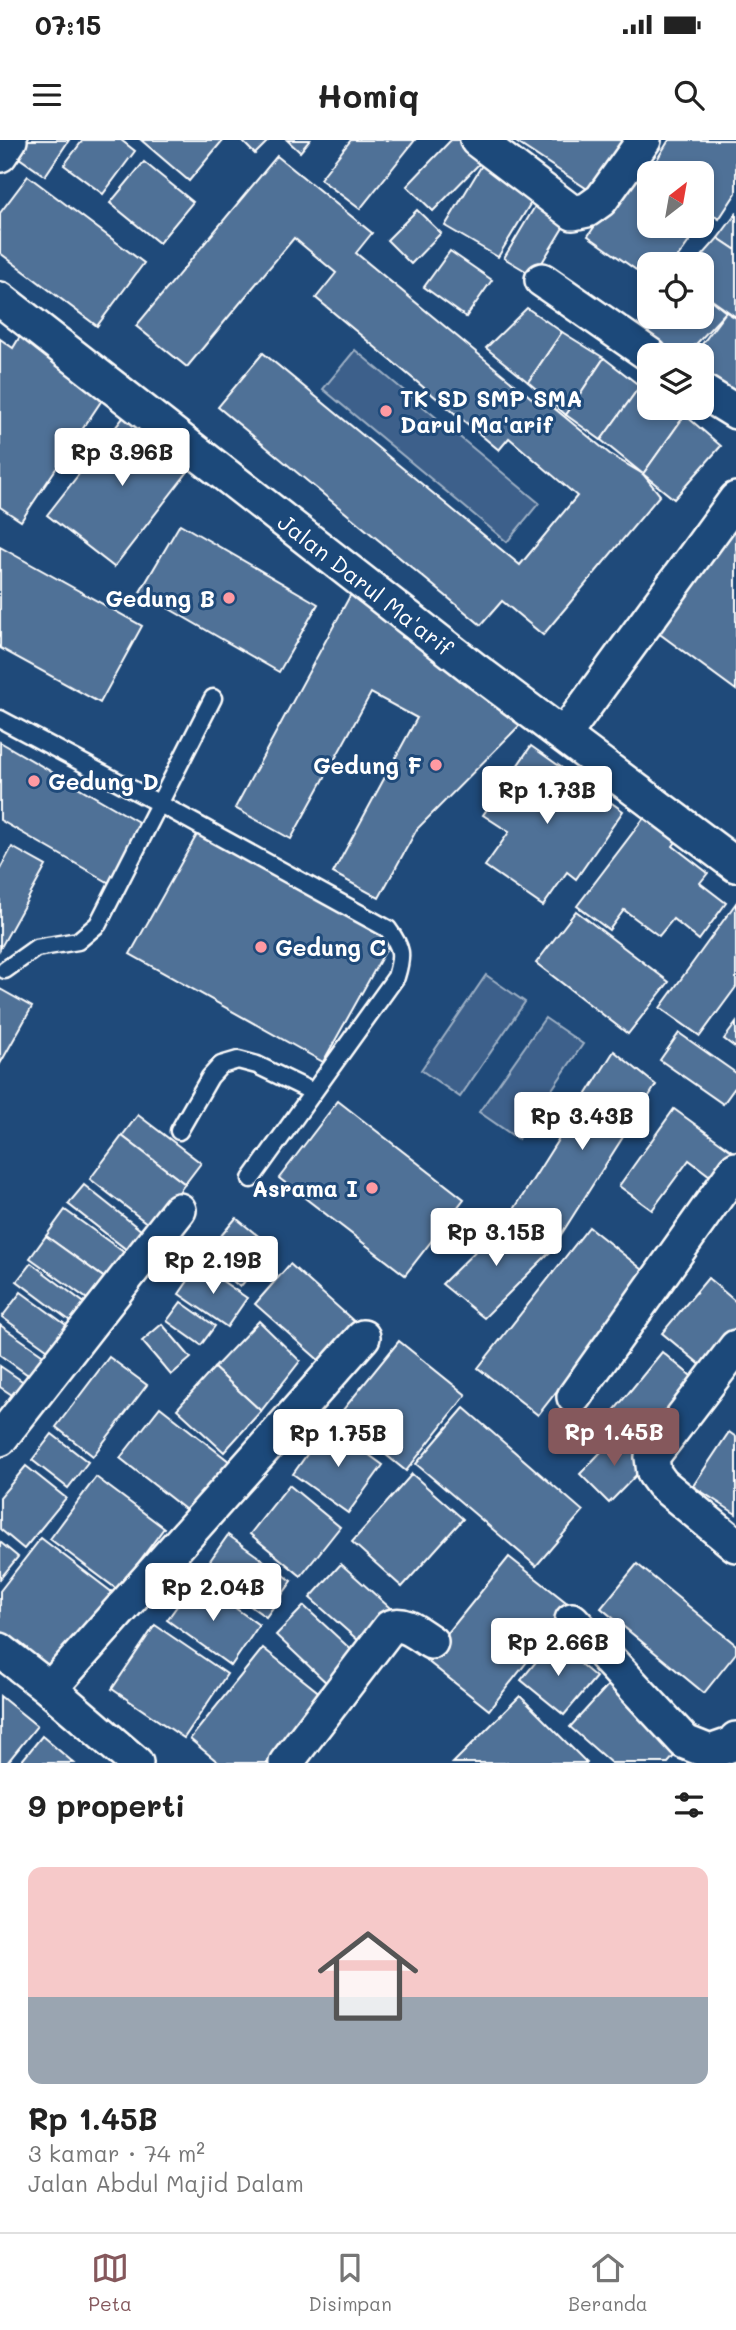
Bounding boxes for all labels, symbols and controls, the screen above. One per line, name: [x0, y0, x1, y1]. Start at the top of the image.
text: 07:15: [35, 8, 101, 42]
text: Homiq: [317, 74, 419, 116]
icon: menu: [28, 76, 66, 114]
icon: search: [670, 76, 708, 114]
north arrow: [637, 161, 714, 238]
map controls: [637, 161, 714, 420]
button: locate: [637, 252, 714, 329]
button: layers: [637, 343, 714, 420]
place label: TK SD SMP SMA Darul Ma'arif: [400, 383, 582, 439]
marker: TK SD SMP SMA Darul Ma'arif: [378, 403, 394, 419]
pin: Rp 3.96B: [50, 428, 194, 488]
text: Rp 3.96B: [71, 436, 173, 466]
street label: Jalan Darul Ma'arif: [272, 507, 460, 663]
place label: Gedung B: [105, 583, 215, 613]
marker: Gedung B: [221, 590, 237, 606]
place label: Gedung F: [313, 750, 422, 780]
marker: Gedung F: [428, 757, 444, 773]
place label: Gedung D: [48, 766, 159, 796]
pin: Rp 1.73B: [475, 766, 619, 826]
marker: Gedung D: [26, 773, 42, 789]
text: Rp 1.73B: [498, 774, 596, 804]
place label: Gedung C: [275, 932, 386, 962]
marker: Gedung C: [253, 939, 269, 955]
pin: Rp 3.43B: [510, 1093, 654, 1152]
text: Rp 3.43B: [530, 1100, 634, 1130]
place label: Asrama I: [252, 1173, 358, 1203]
marker: Asrama I: [364, 1180, 380, 1196]
pin: Rp 3.15B: [424, 1208, 568, 1268]
text: Rp 3.15B: [447, 1216, 545, 1246]
pin: Rp 2.19B: [141, 1236, 285, 1296]
text: Rp 2.19B: [164, 1244, 262, 1274]
pin: Rp 1.45B: [542, 1408, 686, 1468]
pin: Rp 1.75B: [266, 1410, 410, 1469]
text: Rp 1.45B: [564, 1416, 664, 1446]
text: Rp 1.75B: [289, 1417, 387, 1447]
pin: Rp 2.04B: [141, 1564, 285, 1623]
text: Rp 2.04B: [161, 1571, 265, 1601]
pin: Rp 2.66B: [486, 1618, 630, 1678]
text: Rp 2.66B: [507, 1626, 609, 1656]
text: 9 properti: [28, 1785, 185, 1825]
icon: filters: [670, 1786, 708, 1824]
icon: home: [305, 1913, 431, 2039]
text: Rp 1.45B: [28, 2098, 158, 2138]
text: 3 kamar · 74 m²: [28, 2138, 205, 2168]
text: Jalan Abdul Majid Dalam: [28, 2168, 304, 2198]
tab: Peta: [88, 2249, 132, 2316]
tab: Disimpan: [309, 2249, 392, 2316]
tab: Beranda: [568, 2249, 648, 2316]

